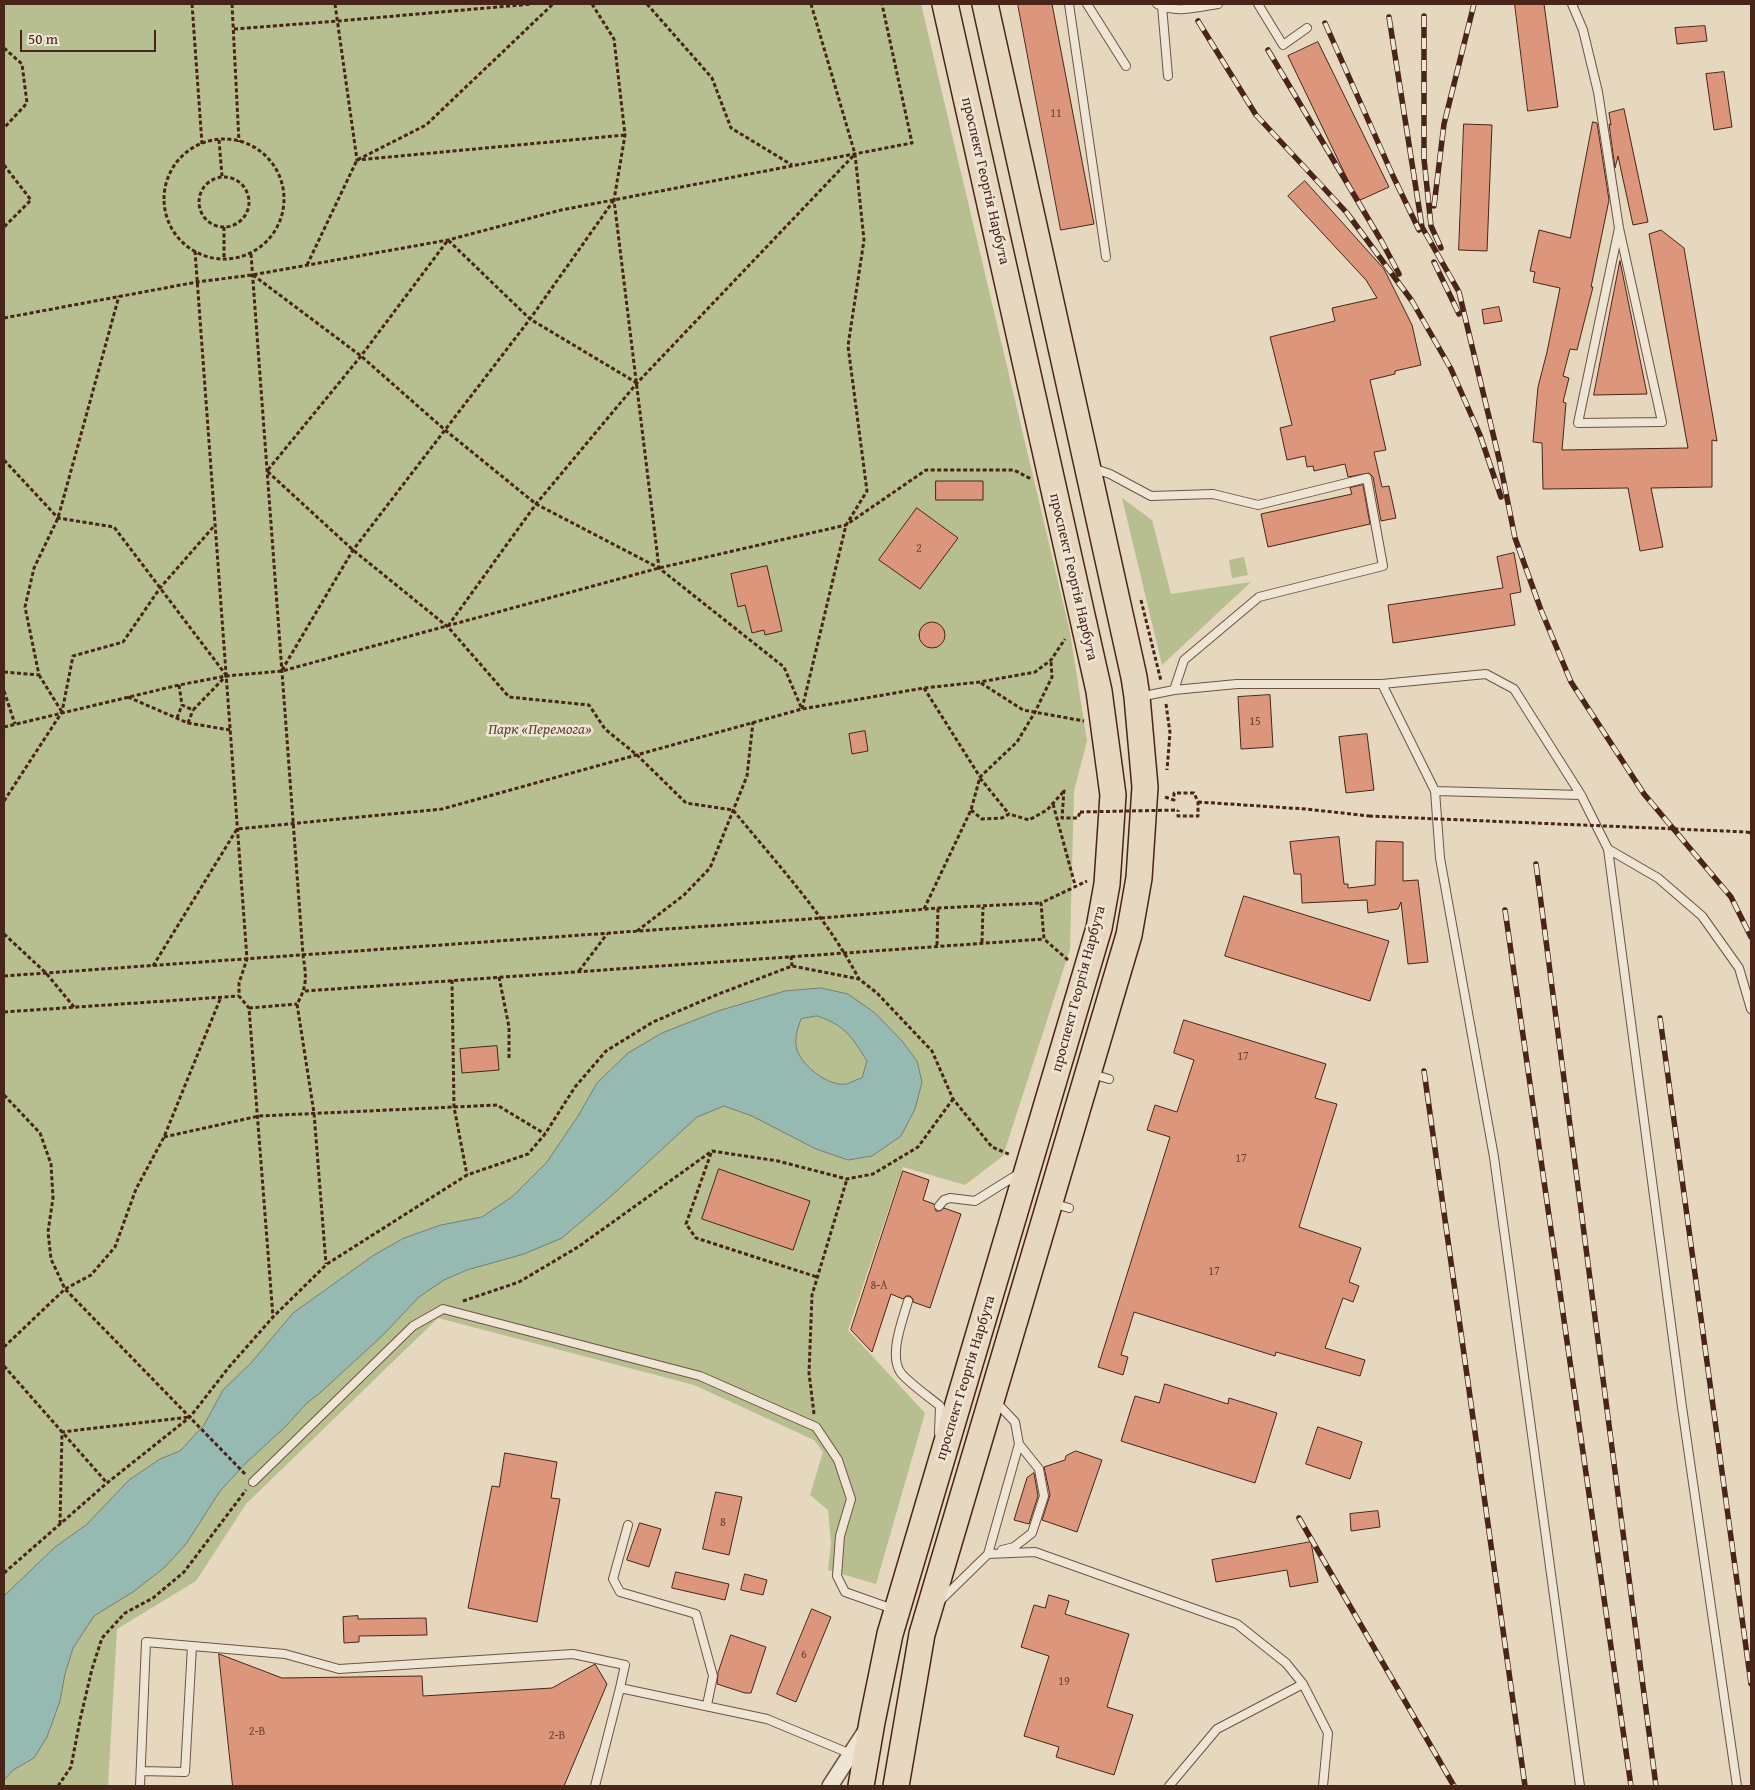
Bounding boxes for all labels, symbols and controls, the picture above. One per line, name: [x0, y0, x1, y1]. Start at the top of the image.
scale bar: [22, 20, 159, 52]
text: 50 m: [28, 28, 58, 49]
street label: проспект Георгія Нарбута: [957, 96, 1013, 266]
house number: 11: [1050, 107, 1062, 121]
street label: проспект Георгія Нарбута: [1045, 492, 1101, 662]
house number: 2: [916, 542, 922, 556]
house number: 15: [1249, 715, 1261, 729]
park label: Парк «Перемога»: [488, 721, 592, 739]
street label: проспект Георгія Нарбута: [1048, 904, 1110, 1074]
house number: 17: [1237, 1050, 1249, 1064]
house number: 17: [1235, 1152, 1247, 1166]
house number: 17: [1208, 1265, 1220, 1279]
house number: 8-А: [870, 1279, 888, 1293]
street label: проспект Георгія Нарбута: [932, 1294, 1000, 1462]
house number: 8: [720, 1516, 726, 1530]
house number: 6: [801, 1648, 807, 1662]
house number: 19: [1058, 1675, 1070, 1689]
house number: 2-В: [249, 1725, 265, 1739]
house number: 2-В: [549, 1729, 565, 1743]

